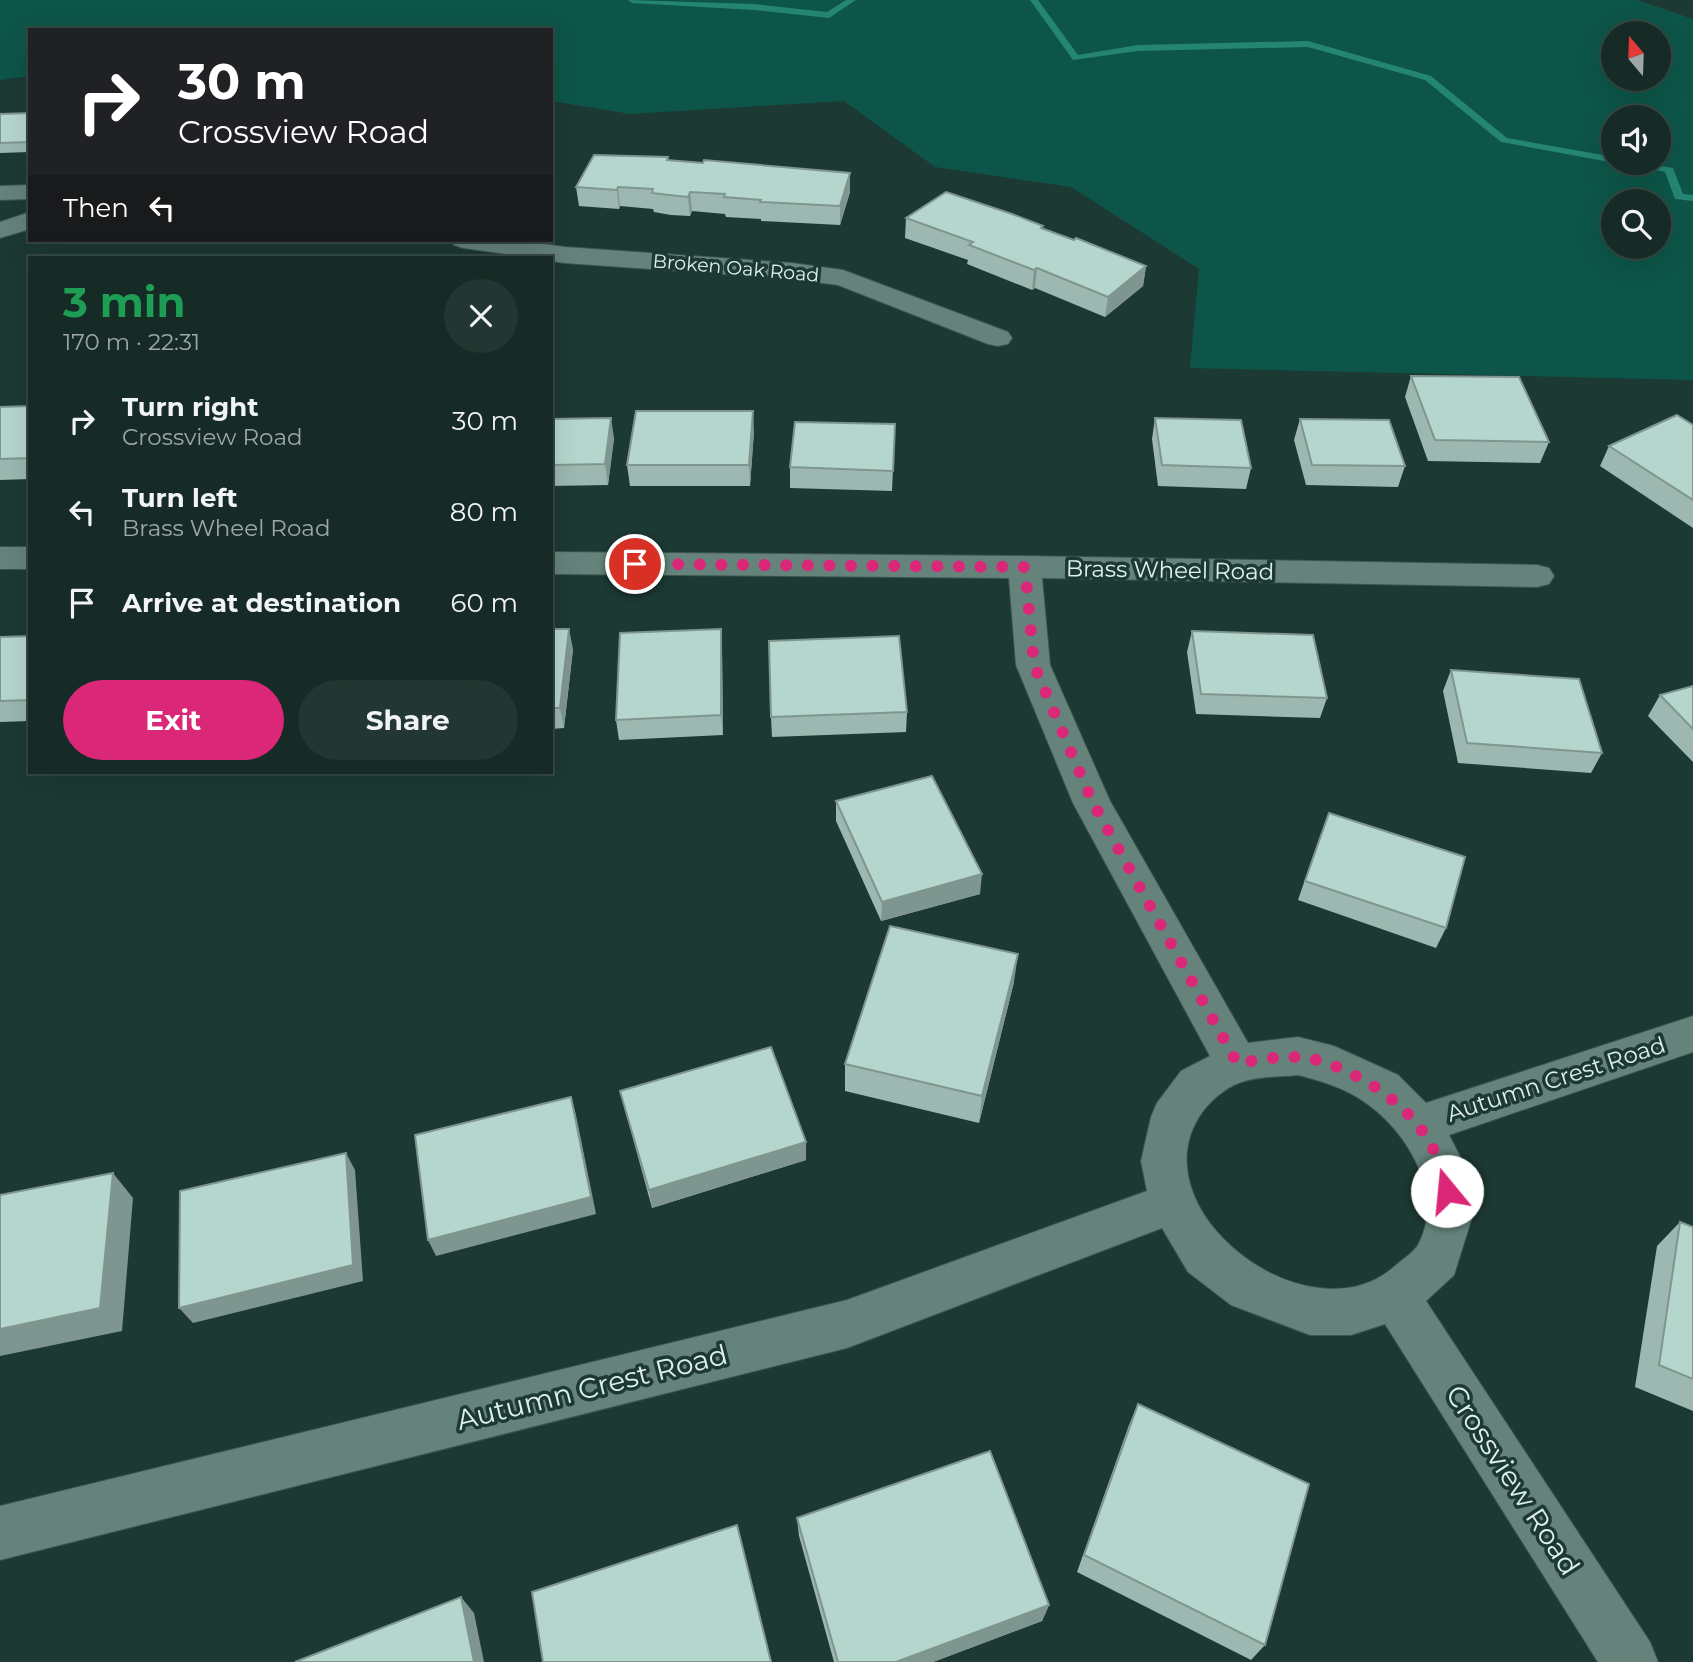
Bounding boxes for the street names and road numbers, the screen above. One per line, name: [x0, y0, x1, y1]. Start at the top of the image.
street label: Broken Oak Road: [652, 249, 820, 287]
street label: Brass Wheel Road: [1066, 554, 1274, 586]
street label: Autumn Crest Road: [1443, 1030, 1669, 1128]
street label: Autumn Crest Road: [453, 1337, 731, 1437]
street label: Crossview Road: [1439, 1379, 1587, 1581]

